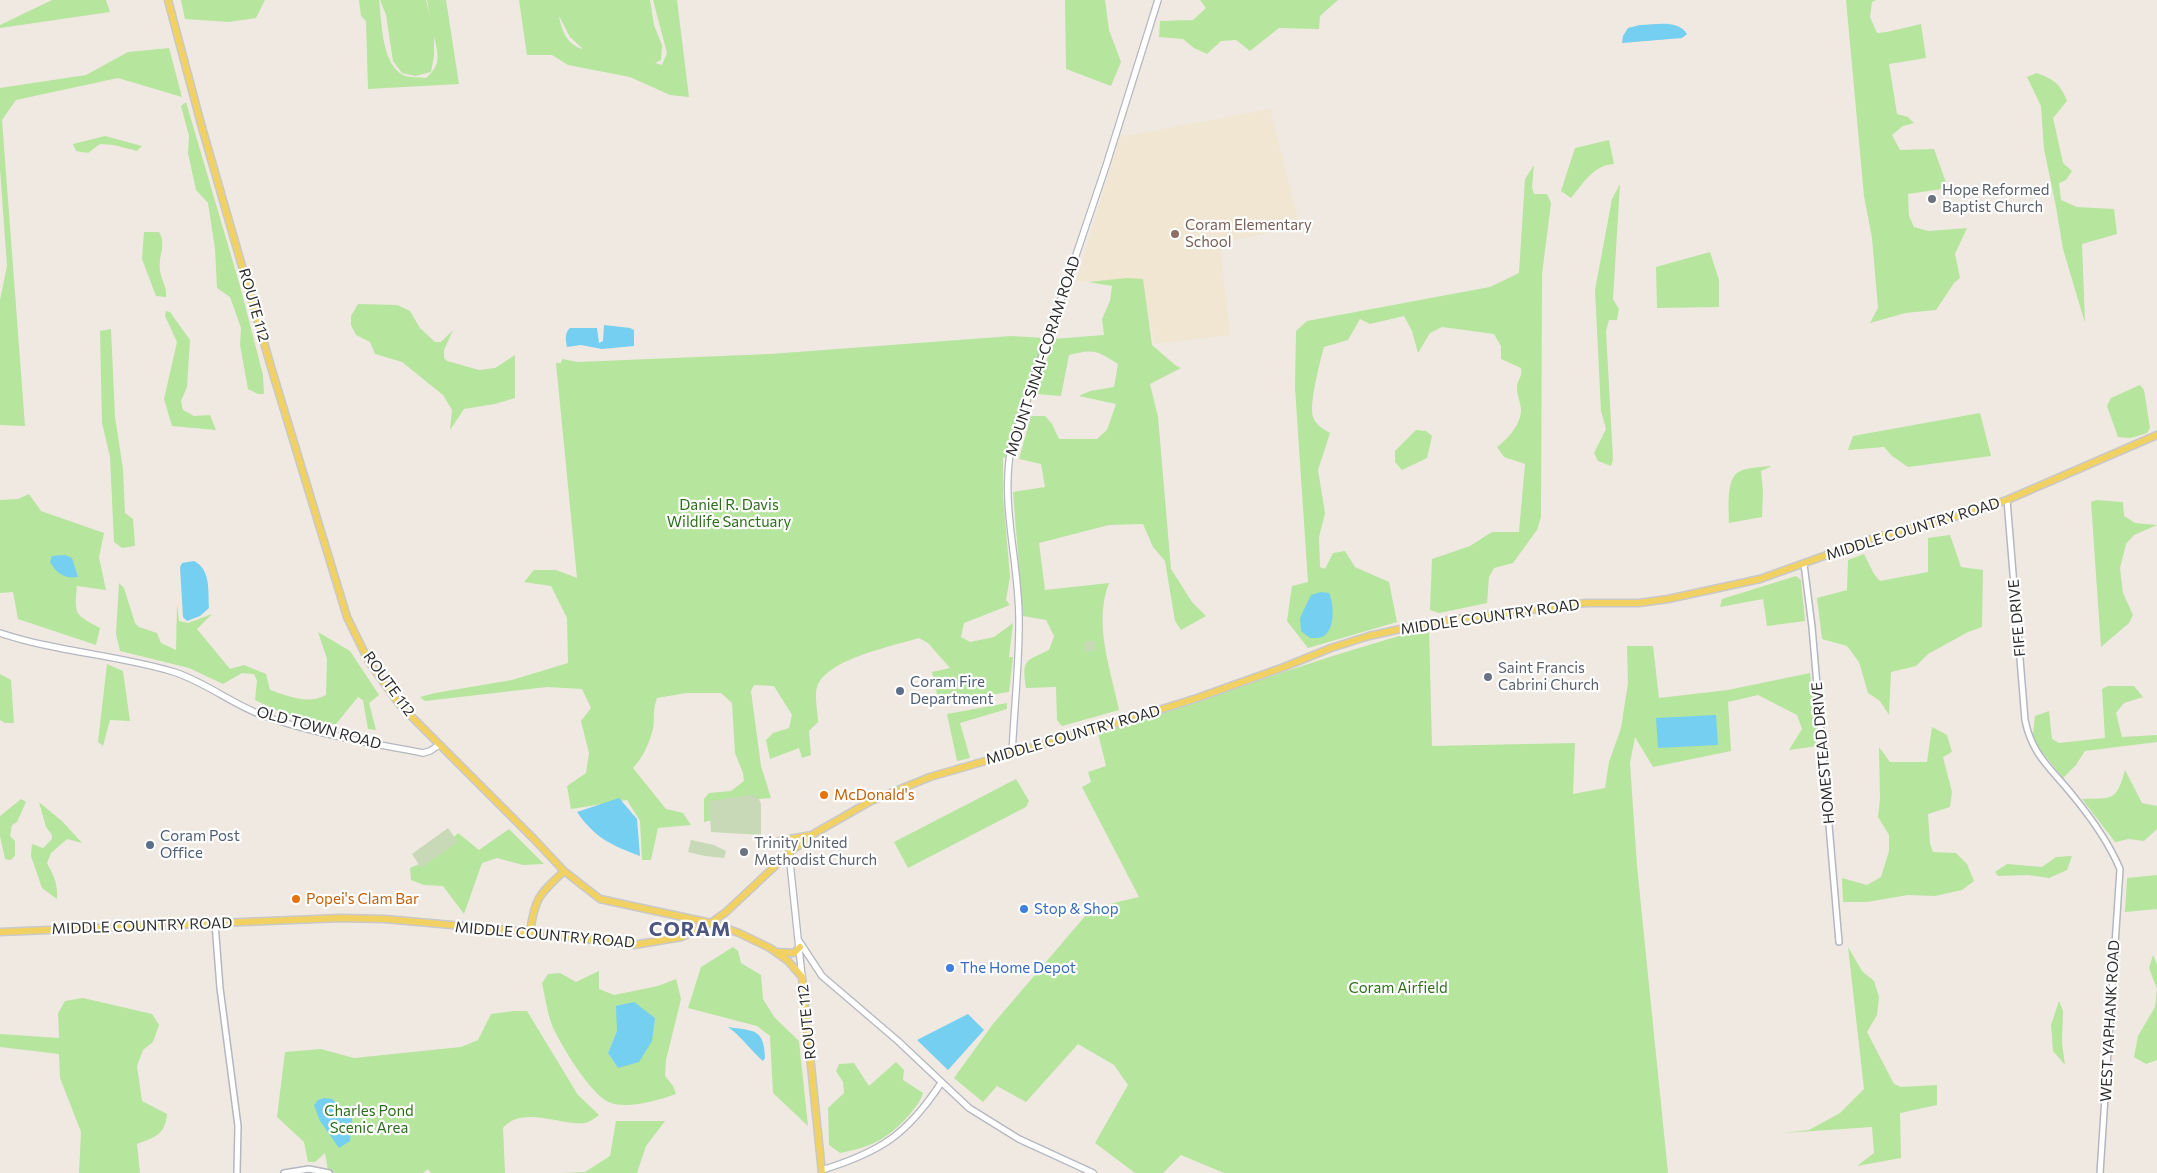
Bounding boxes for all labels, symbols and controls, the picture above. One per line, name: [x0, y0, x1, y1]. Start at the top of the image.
place label: Hope Reformed Baptist Church: [1942, 181, 2049, 216]
marker: Hope Reformed Baptist Church: [1926, 193, 1938, 205]
place label: Coram Elementary School: [1185, 216, 1312, 251]
marker: Coram Elementary School: [1169, 228, 1181, 240]
street label: MOUNT SINAI-CORAM ROAD: [1002, 254, 1084, 458]
street label: ROUTE 112: [235, 266, 273, 344]
street label: MIDDLE COUNTRY ROAD: [1824, 494, 2002, 564]
park label: Daniel R. Davis Wildlife Sanctuary: [667, 496, 791, 531]
street label: FIFE DRIVE: [2005, 579, 2029, 657]
street label: MIDDLE COUNTRY ROAD: [1399, 596, 1581, 638]
street label: ROUTE 112: [360, 648, 418, 720]
place label: Saint Francis Cabrini Church: [1498, 659, 1599, 694]
marker: Saint Francis Cabrini Church: [1482, 671, 1494, 683]
place label: Coram Fire Department: [910, 673, 994, 708]
street label: HOMESTEAD DRIVE: [1808, 681, 1838, 825]
marker: Coram Fire Department: [894, 685, 906, 697]
street label: MIDDLE COUNTRY ROAD: [984, 701, 1162, 769]
street label: OLD TOWN ROAD: [255, 703, 383, 753]
place label: McDonald's: [834, 786, 915, 804]
marker: McDonald's: [818, 789, 830, 801]
place label: Coram Post Office: [160, 827, 240, 862]
place label: Trinity United Methodist Church: [754, 834, 877, 869]
marker: Coram Post Office: [144, 839, 156, 851]
marker: Trinity United Methodist Church: [738, 846, 750, 858]
place label: Popei's Clam Bar: [306, 890, 419, 908]
marker: Popei's Clam Bar: [290, 893, 302, 905]
place label: Stop & Shop: [1034, 900, 1119, 918]
marker: Stop & Shop: [1018, 903, 1030, 915]
street label: MIDDLE COUNTRY ROAD: [51, 914, 233, 938]
district label: CORAM: [648, 917, 732, 941]
street label: MIDDLE COUNTRY ROAD: [454, 918, 636, 952]
street label: WEST YAPHANK ROAD: [2097, 939, 2123, 1103]
place label: The Home Depot: [960, 959, 1076, 977]
marker: The Home Depot: [944, 962, 956, 974]
park label: Coram Airfield: [1348, 979, 1448, 997]
street label: ROUTE 112: [794, 983, 820, 1061]
park label: Charles Pond Scenic Area: [324, 1102, 414, 1137]

